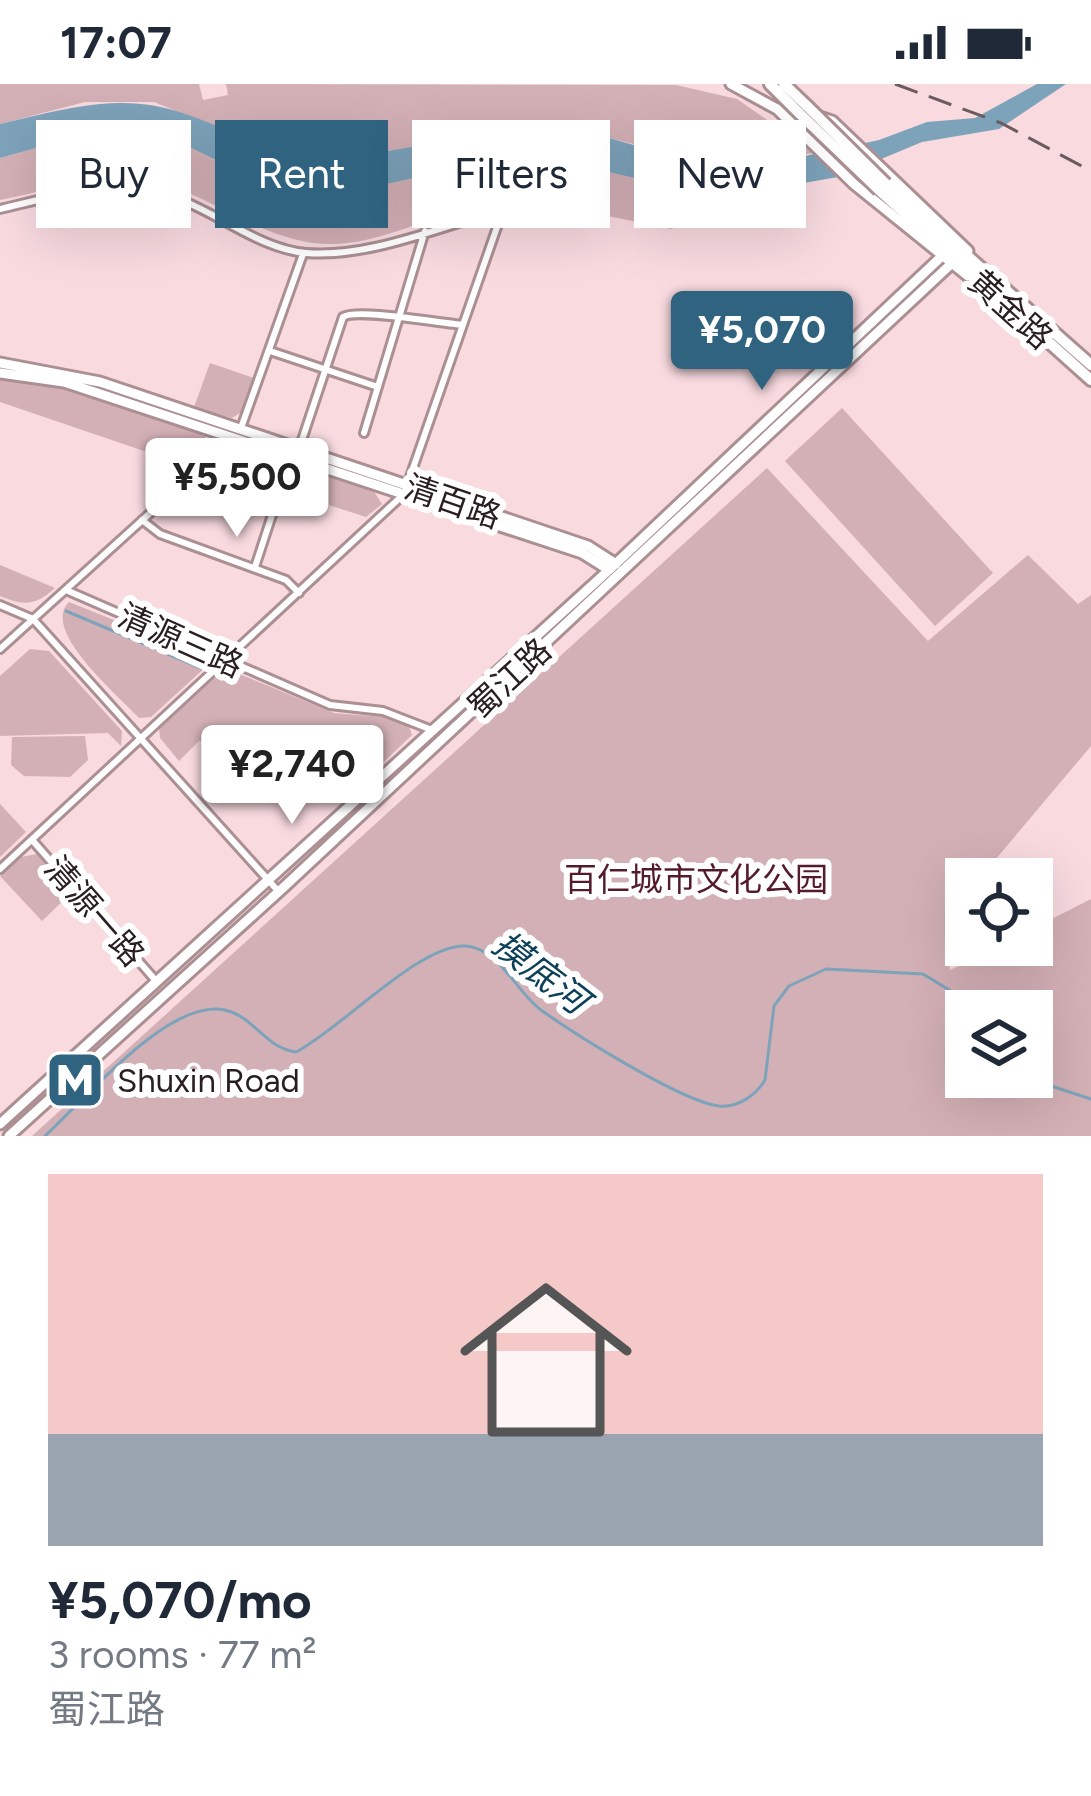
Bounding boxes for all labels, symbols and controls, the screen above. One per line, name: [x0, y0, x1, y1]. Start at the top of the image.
text: 17:07: [60, 15, 172, 69]
chip: Buy: [36, 120, 191, 228]
chip: Rent: [215, 120, 388, 228]
chip: Filters: [412, 120, 610, 228]
chip: New: [634, 120, 806, 228]
street label: 黄金路: [961, 262, 1060, 357]
pin: ¥5,070: [664, 291, 860, 393]
text: ¥5,070: [698, 306, 826, 353]
pin: ¥5,500: [139, 438, 335, 540]
text: ¥5,500: [172, 453, 302, 500]
street label: 清百路: [400, 467, 506, 536]
street label: 清源三路: [113, 596, 249, 685]
street label: 蜀江路: [460, 630, 559, 726]
pin: ¥2,740: [194, 725, 390, 827]
text: ¥2,740: [228, 740, 356, 787]
street label: 清源一路: [37, 849, 153, 974]
map controls: [945, 858, 1053, 1098]
button: locate: [945, 858, 1053, 966]
park label: 百仁城市文化公园: [564, 860, 828, 899]
water label: 摸底河: [485, 922, 601, 1026]
button: layers: [945, 990, 1053, 1098]
metro station icon: Shuxin Road: [44, 1049, 106, 1111]
place label: Shuxin Road: [117, 1061, 300, 1100]
icon: home: [438, 1252, 654, 1468]
text: ¥5,070/mo: [48, 1570, 312, 1631]
text: 3 rooms · 77 m²: [48, 1631, 317, 1678]
text: 蜀江路: [48, 1686, 165, 1733]

